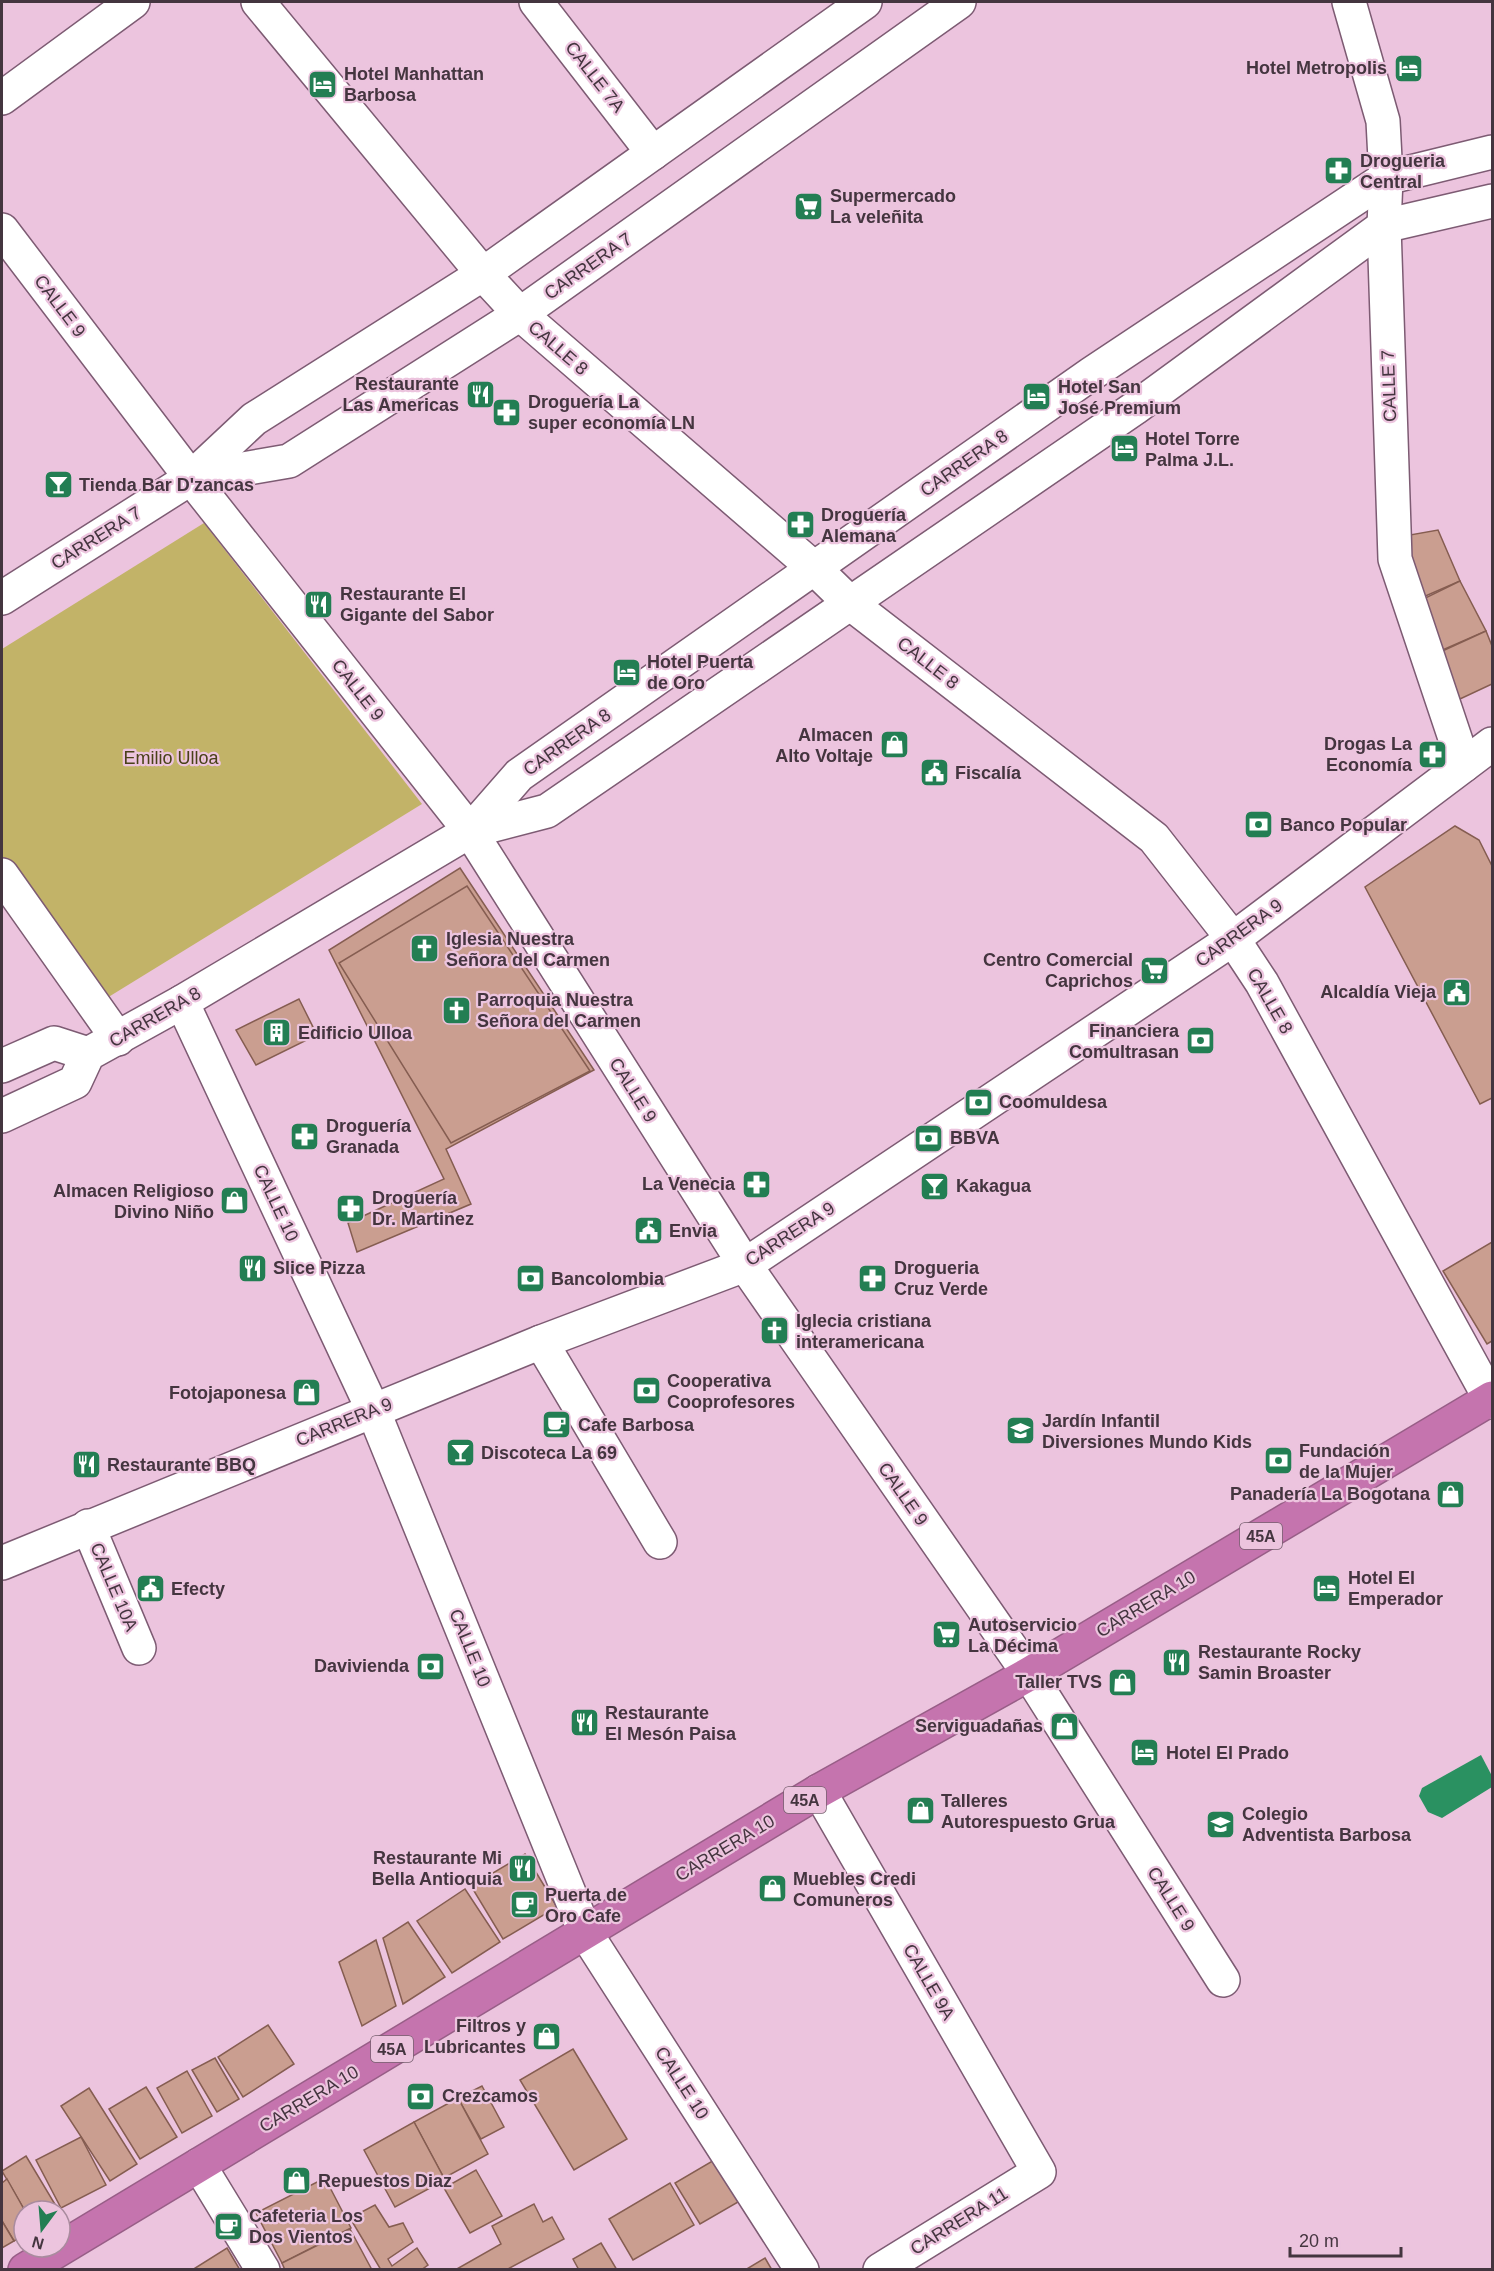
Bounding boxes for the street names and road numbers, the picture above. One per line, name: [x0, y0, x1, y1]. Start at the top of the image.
street label: CALLE 7A: [561, 38, 629, 116]
street label: CARRERA 7: [540, 229, 636, 303]
street label: CALLE 9: [30, 271, 90, 341]
street label: CALLE 8: [524, 317, 592, 379]
street label: CALLE 7: [1378, 350, 1400, 422]
street label: CARRERA 8: [916, 426, 1012, 500]
street label: CARRERA 7: [47, 502, 145, 574]
street label: CALLE 8: [893, 633, 963, 693]
street label: CALLE 9: [328, 655, 388, 725]
street label: CARRERA 8: [519, 705, 615, 779]
street label: CARRERA 9: [1192, 895, 1286, 971]
street label: CALLE 8: [1243, 965, 1297, 1037]
street label: CARRERA 8: [106, 983, 204, 1051]
street label: CALLE 9: [605, 1054, 661, 1126]
street label: CALLE 10: [250, 1162, 302, 1244]
street label: CARRERA 9: [742, 1198, 838, 1270]
street label: CARRERA 9: [293, 1394, 395, 1450]
street label: CALLE 9: [874, 1459, 932, 1529]
road number: 45A: [1240, 1523, 1282, 1549]
street label: CALLE 10A: [86, 1540, 142, 1634]
street label: CARRERA 10: [1093, 1567, 1199, 1641]
street label: CALLE 10: [445, 1606, 495, 1690]
road number: 45A: [784, 1787, 826, 1813]
street label: CARRERA 10: [672, 1811, 778, 1885]
street label: CALLE 9: [1143, 1863, 1199, 1935]
street label: CALLE 9A: [899, 1941, 959, 2023]
road number: 45A: [371, 2036, 413, 2062]
street label: CALLE 10: [651, 2043, 713, 2123]
street label: CARRERA 10: [256, 2062, 362, 2136]
street label: CARRERA 11: [907, 2183, 1011, 2259]

